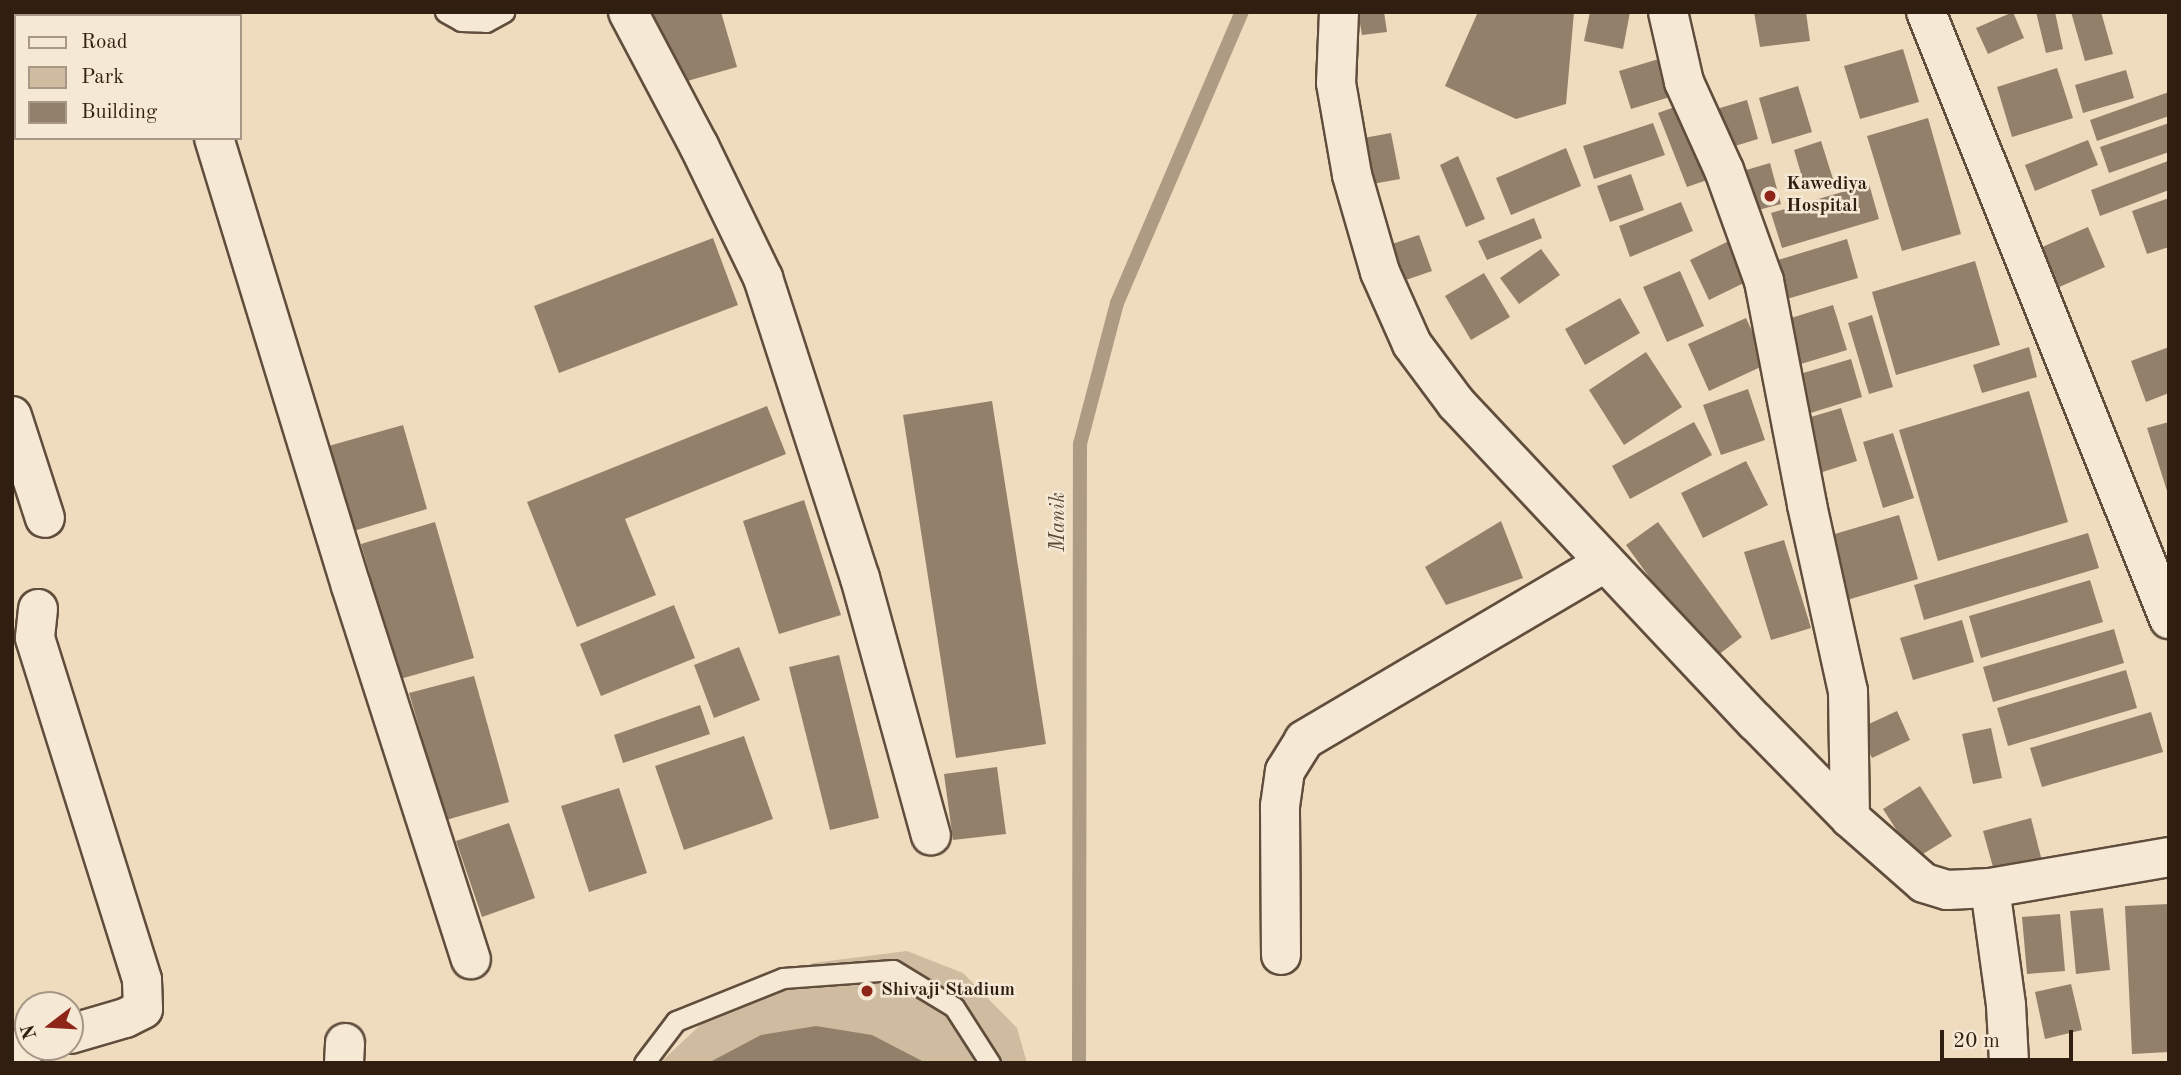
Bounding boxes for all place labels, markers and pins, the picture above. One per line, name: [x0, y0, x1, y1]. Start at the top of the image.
place label: Kawediya Hospital: [1786, 174, 1867, 218]
marker: Kawediya Hospital: [1760, 186, 1780, 206]
place label: Shivaji Stadium: [881, 980, 1015, 1002]
marker: Shivaji Stadium: [859, 983, 875, 999]

